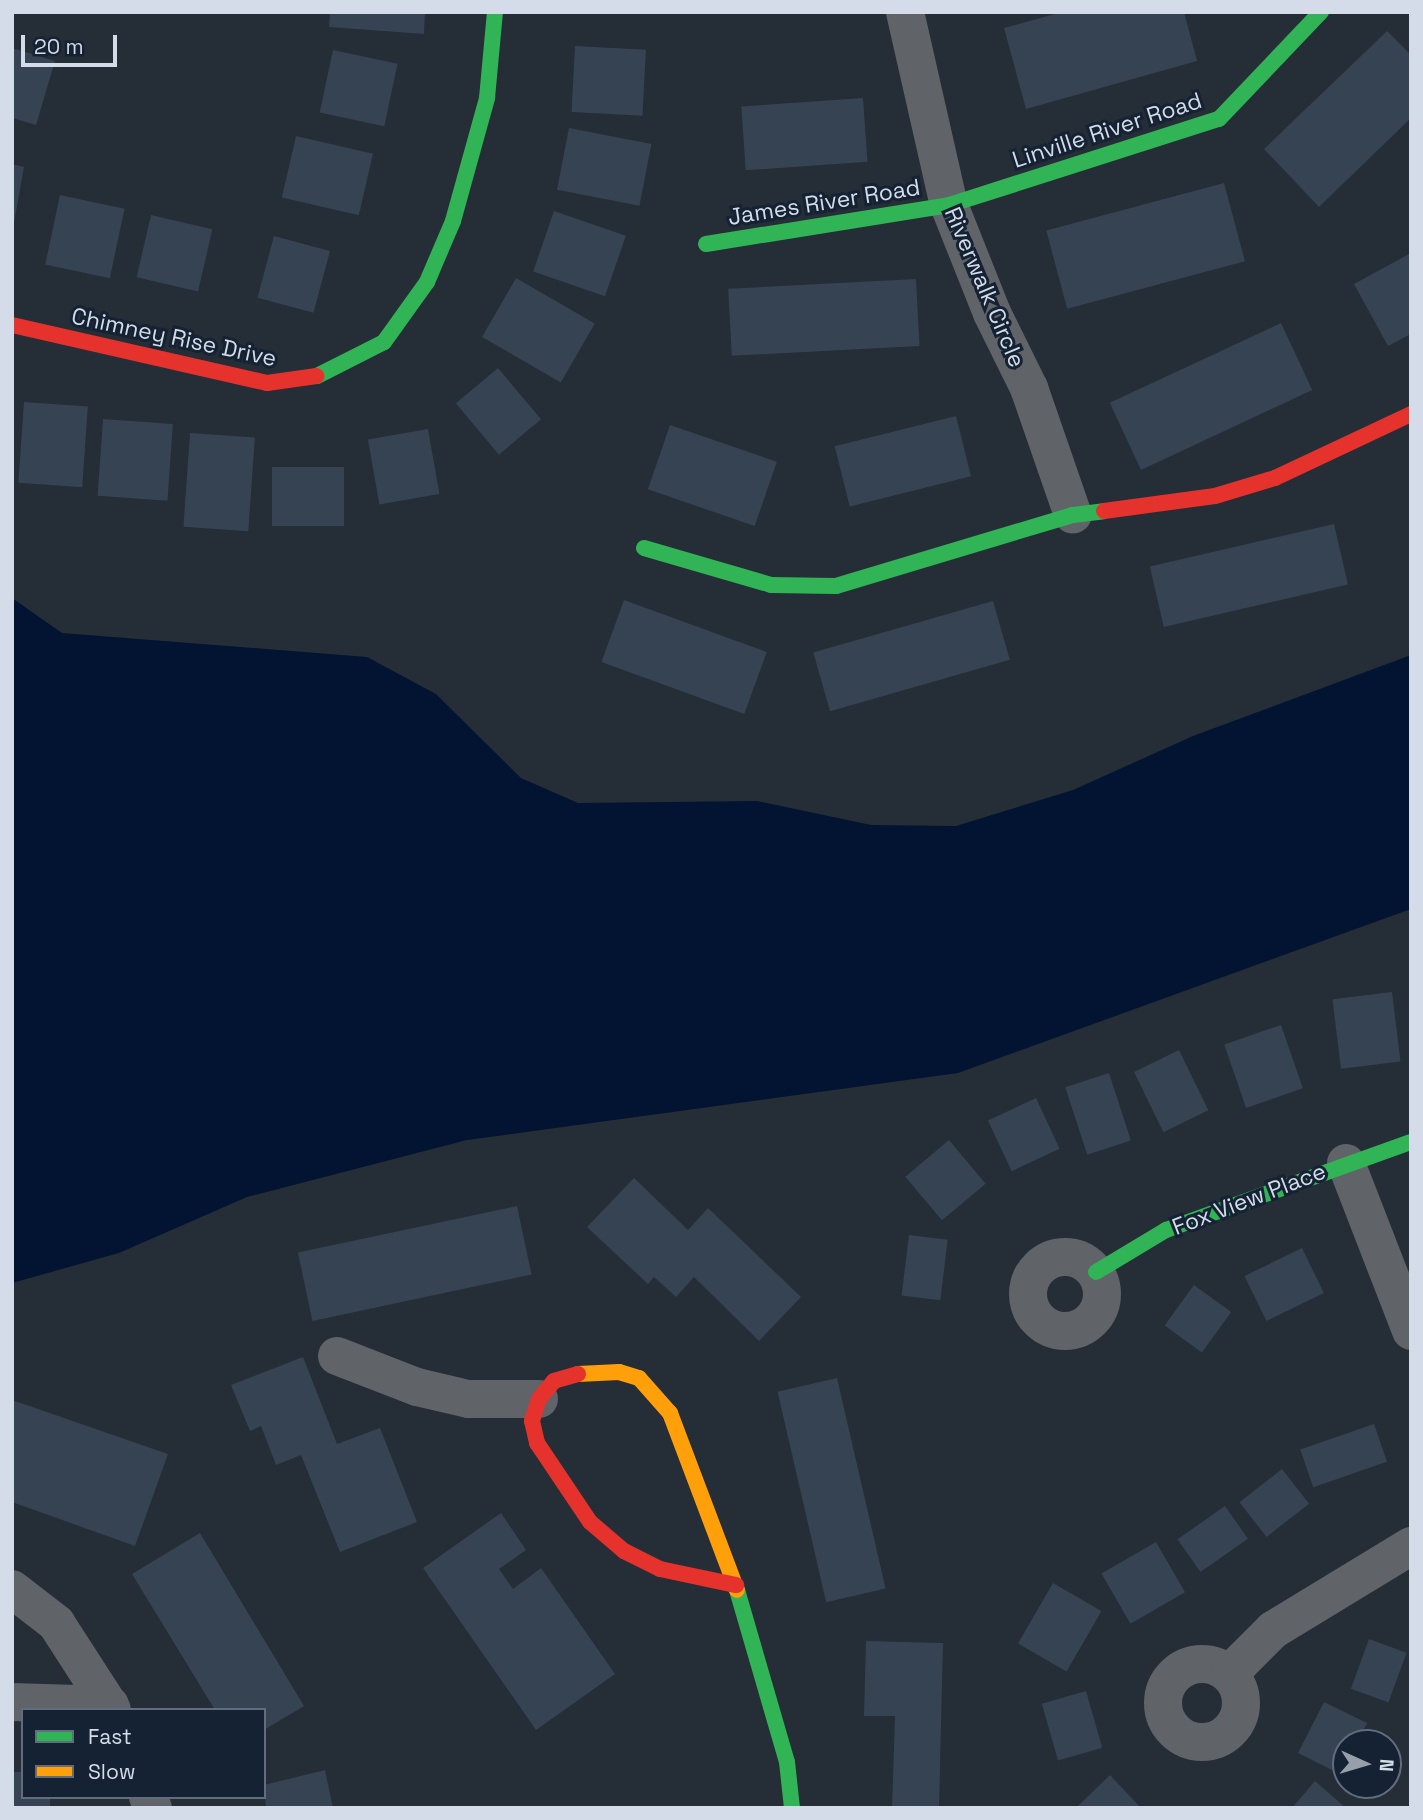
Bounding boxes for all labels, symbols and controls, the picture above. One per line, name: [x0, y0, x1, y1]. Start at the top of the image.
scale bar: [24, 21, 121, 65]
text: 20 m: [34, 33, 84, 60]
street label: Linville River Road: [1009, 86, 1205, 174]
street label: James River Road: [726, 173, 922, 231]
street label: Riverwalk Circle: [939, 203, 1031, 371]
street label: Chimney Rise Drive: [69, 302, 279, 372]
street label: Fox View Place: [1168, 1157, 1330, 1241]
legend: [21, 1708, 266, 1799]
text: Fast: [88, 1723, 132, 1750]
north arrow: [1332, 1729, 1402, 1799]
text: Slow: [88, 1758, 136, 1785]
text: N: [1374, 1758, 1399, 1773]

